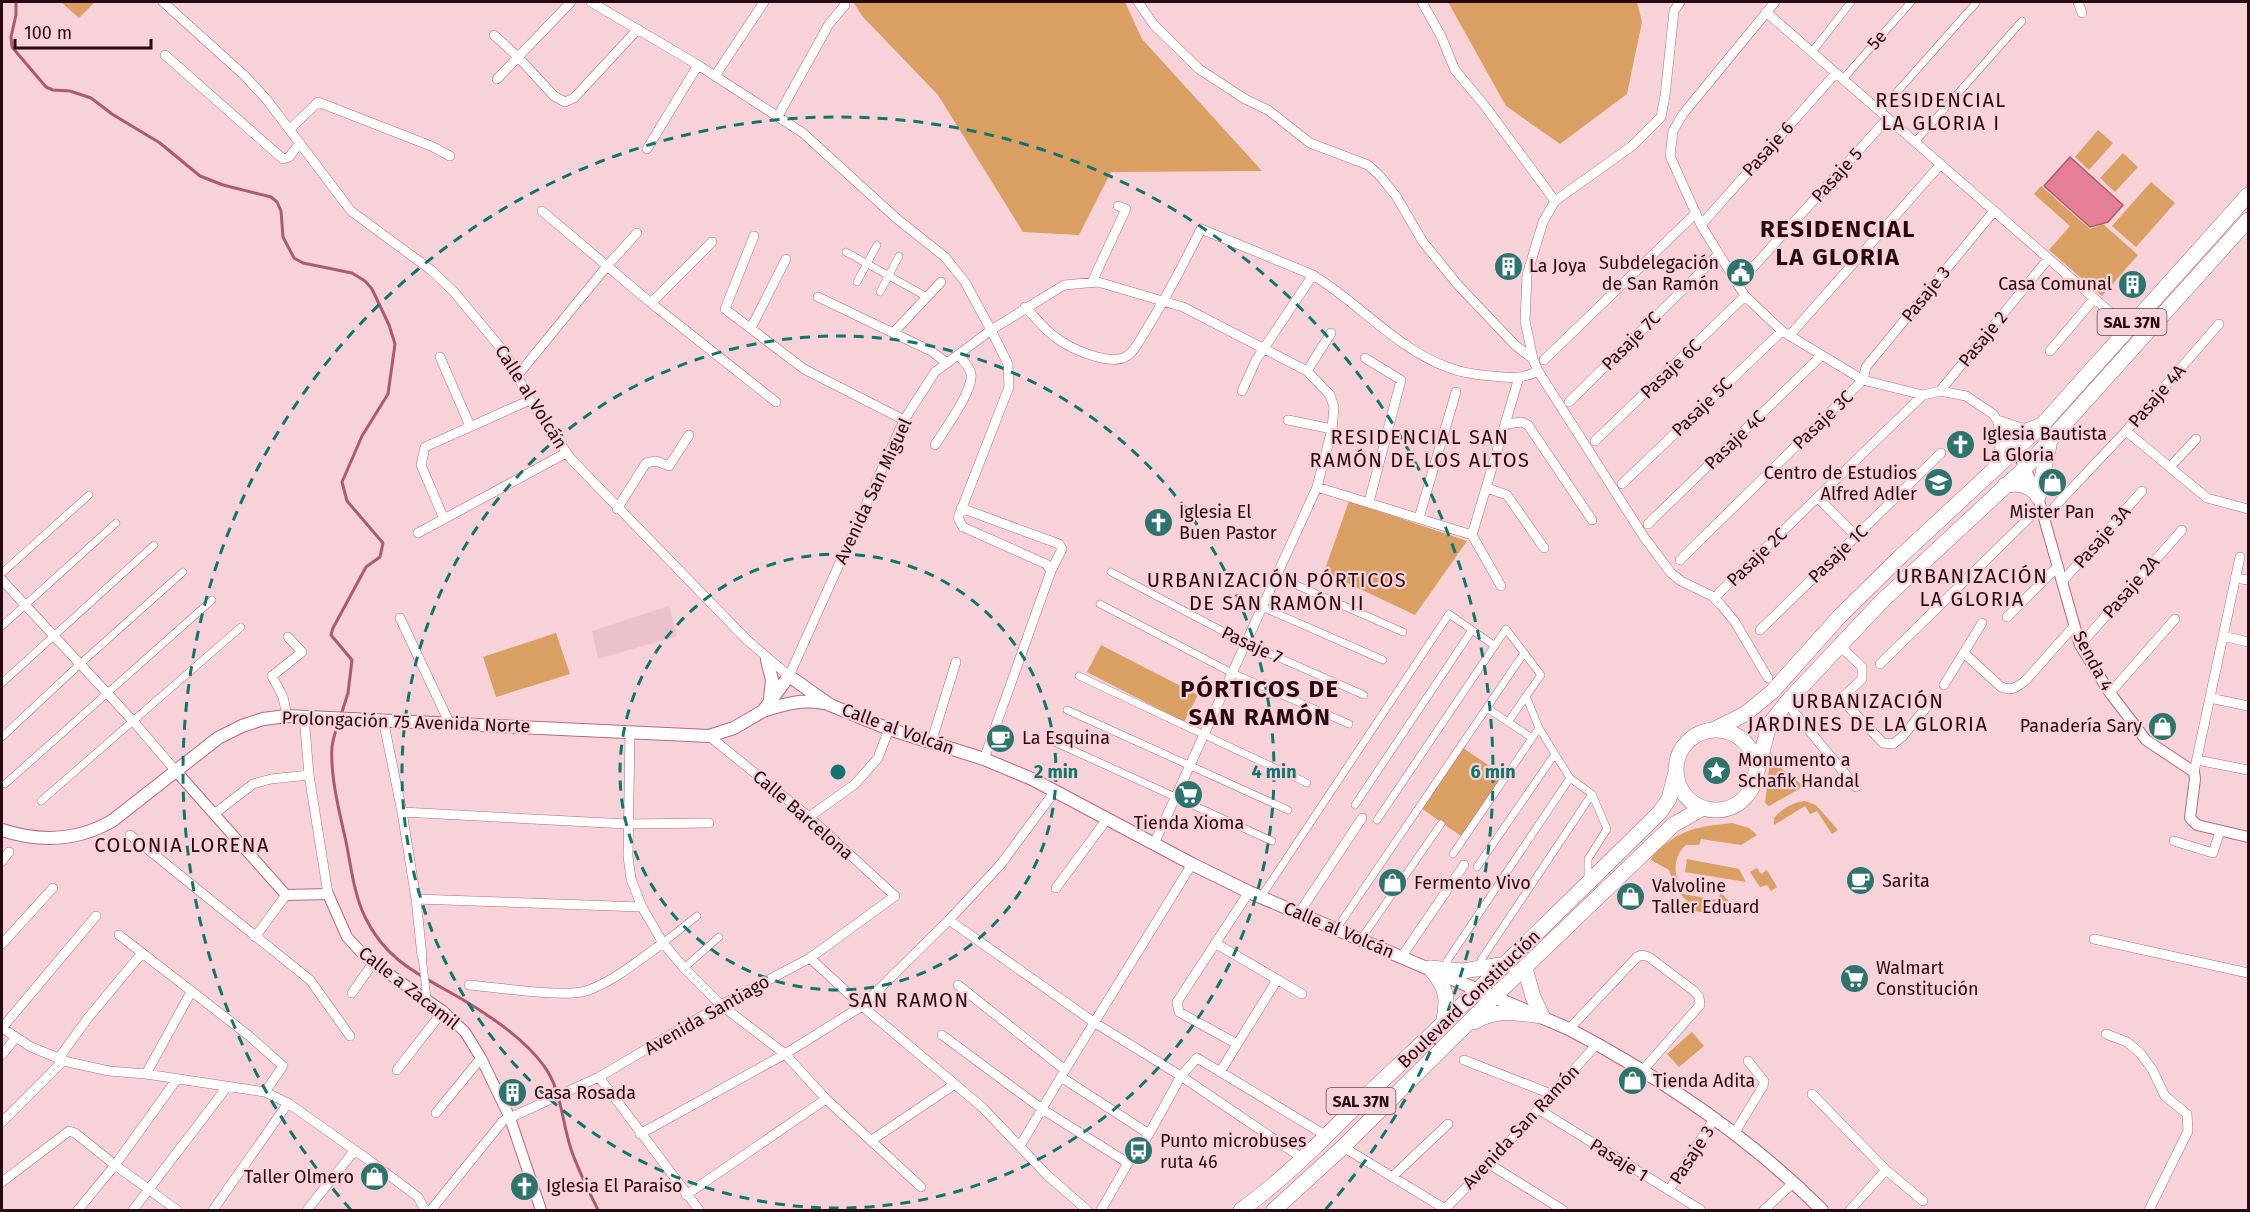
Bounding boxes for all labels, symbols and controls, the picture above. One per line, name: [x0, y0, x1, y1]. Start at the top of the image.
scale bar: [15, 12, 152, 50]
text: 100 m: [24, 22, 72, 44]
street label: 5e: [1863, 26, 1891, 54]
district label: RESIDENCIAL LA GLORIA I: [1875, 88, 2007, 135]
street label: Pasaje 6: [1738, 117, 1798, 181]
street label: Pasaje 5: [1807, 143, 1867, 207]
district label: RESIDENCIAL LA GLORIA: [1760, 215, 1916, 271]
building icon: La Joya: [1492, 250, 1524, 282]
place label: Subdelegación de San Ramón: [1599, 252, 1719, 295]
place label: La Joya: [1529, 255, 1587, 277]
public building icon: Subdelegación de San Ramón: [1724, 257, 1756, 289]
street label: Pasaje 3: [1897, 262, 1955, 326]
building icon: Casa Comunal: [2117, 268, 2149, 300]
place label: Casa Comunal: [1998, 273, 2112, 295]
street label: Pasaje 7C: [1597, 307, 1665, 375]
street label: Pasaje 2: [1954, 307, 2012, 371]
road number: SAL 37N: [2098, 309, 2166, 335]
street label: Pasaje 6C: [1636, 335, 1706, 403]
street label: Calle al Volcán: [490, 341, 572, 453]
street label: Pasaje 4A: [2124, 359, 2191, 432]
street label: Pasaje 5C: [1667, 373, 1737, 441]
street label: Pasaje 3C: [1788, 386, 1858, 454]
street label: Pasaje 4C: [1700, 406, 1770, 474]
street label: Avenida San Miguel: [830, 414, 916, 568]
place label: Iglesia Bautista La Gloria: [1982, 423, 2107, 466]
district label: RESIDENCIAL SAN RAMÓN DE LOS ALTOS: [1310, 425, 1530, 472]
church icon: Iglesia Bautista La Gloria: [1945, 428, 1977, 460]
place label: Centro de Estudios Alfred Adler: [1764, 462, 1917, 505]
school or university icon: Centro de Estudios Alfred Adler: [1922, 467, 1954, 499]
shop icon: Mister Pan: [2036, 467, 2068, 499]
place label: Iglesia El Buen Pastor: [1179, 501, 1277, 544]
place label: Mister Pan: [2009, 501, 2095, 523]
street label: Pasaje 3A: [2069, 501, 2136, 573]
church icon: Iglesia El Buen Pastor: [1142, 506, 1174, 538]
street label: Pasaje 1C: [1804, 520, 1872, 588]
street label: Pasaje 2C: [1722, 523, 1792, 591]
street label: Pasaje 2A: [2098, 551, 2165, 623]
district label: URBANIZACIÓN LA GLORIA: [1896, 564, 2048, 611]
district label: URBANIZACIÓN PÓRTICOS DE SAN RAMÓN II: [1147, 568, 1407, 615]
street label: Pasaje 7: [1218, 621, 1286, 669]
street label: Senda 4: [2068, 627, 2118, 695]
district label: PÓRTICOS DE SAN RAMÓN: [1180, 675, 1340, 731]
district label: URBANIZACIÓN JARDINES DE LA GLORIA: [1748, 689, 1988, 736]
street label: Calle al Volcán: [839, 698, 957, 760]
street label: Prolongación 75 Avenida Norte: [281, 707, 531, 737]
shop icon: Panadería Sary: [2147, 710, 2179, 742]
place label: Panadería Sary: [2020, 715, 2142, 737]
cafe icon: La Esquina: [985, 722, 1017, 754]
place label: La Esquina: [1022, 727, 1110, 749]
place label: Monumento a Schafik Handal: [1738, 749, 1859, 792]
place icon: Monumento a Schafik Handal: [1701, 754, 1733, 786]
text: 2 min: [1034, 761, 1078, 783]
text: 4 min: [1251, 761, 1297, 783]
text: 6 min: [1470, 761, 1516, 783]
centre of rings: [828, 762, 848, 782]
street label: Calle Barcelona: [748, 765, 858, 865]
supermarket icon: Tienda Xioma: [1173, 778, 1205, 810]
place label: Tienda Xioma: [1134, 812, 1244, 834]
district label: COLONIA LORENA: [94, 833, 270, 857]
cafe icon: Sarita: [1845, 865, 1877, 897]
shop icon: Fermento Vivo: [1377, 867, 1409, 899]
place label: Sarita: [1882, 870, 1930, 892]
place label: Fermento Vivo: [1414, 872, 1531, 894]
place label: Valvoline Taller Eduard: [1652, 875, 1759, 918]
shop icon: Valvoline Taller Eduard: [1615, 880, 1647, 912]
street label: Calle al Volcán: [1280, 897, 1398, 963]
street label: Boulevard Constitución: [1393, 925, 1545, 1073]
street label: Calle a Zacamil: [354, 942, 464, 1034]
place label: Walmart Constitución: [1876, 957, 1978, 1000]
supermarket icon: Walmart Constitución: [1839, 962, 1871, 994]
street label: Avenida Santiago: [641, 970, 773, 1060]
district label: SAN RAMON: [848, 988, 970, 1012]
street label: Avenida San Ramón: [1458, 1060, 1584, 1194]
shop icon: Tienda Adita: [1616, 1065, 1648, 1097]
place label: Tienda Adita: [1653, 1070, 1755, 1092]
building icon: Casa Rosada: [497, 1077, 529, 1109]
place label: Casa Rosada: [534, 1082, 636, 1104]
road number: SAL 37N: [1326, 1088, 1396, 1114]
street label: Pasaje 3: [1665, 1122, 1719, 1188]
place label: Punto microbuses ruta 46: [1160, 1130, 1306, 1173]
street label: Pasaje 1: [1586, 1134, 1652, 1186]
bus stop icon: Punto microbuses ruta 46: [1123, 1135, 1155, 1167]
shop icon: Taller Olmero: [359, 1161, 391, 1193]
place label: Taller Olmero: [244, 1166, 354, 1188]
church icon: Iglesia El Paraiso: [509, 1170, 541, 1202]
place label: Iglesia El Paraiso: [546, 1175, 683, 1197]

